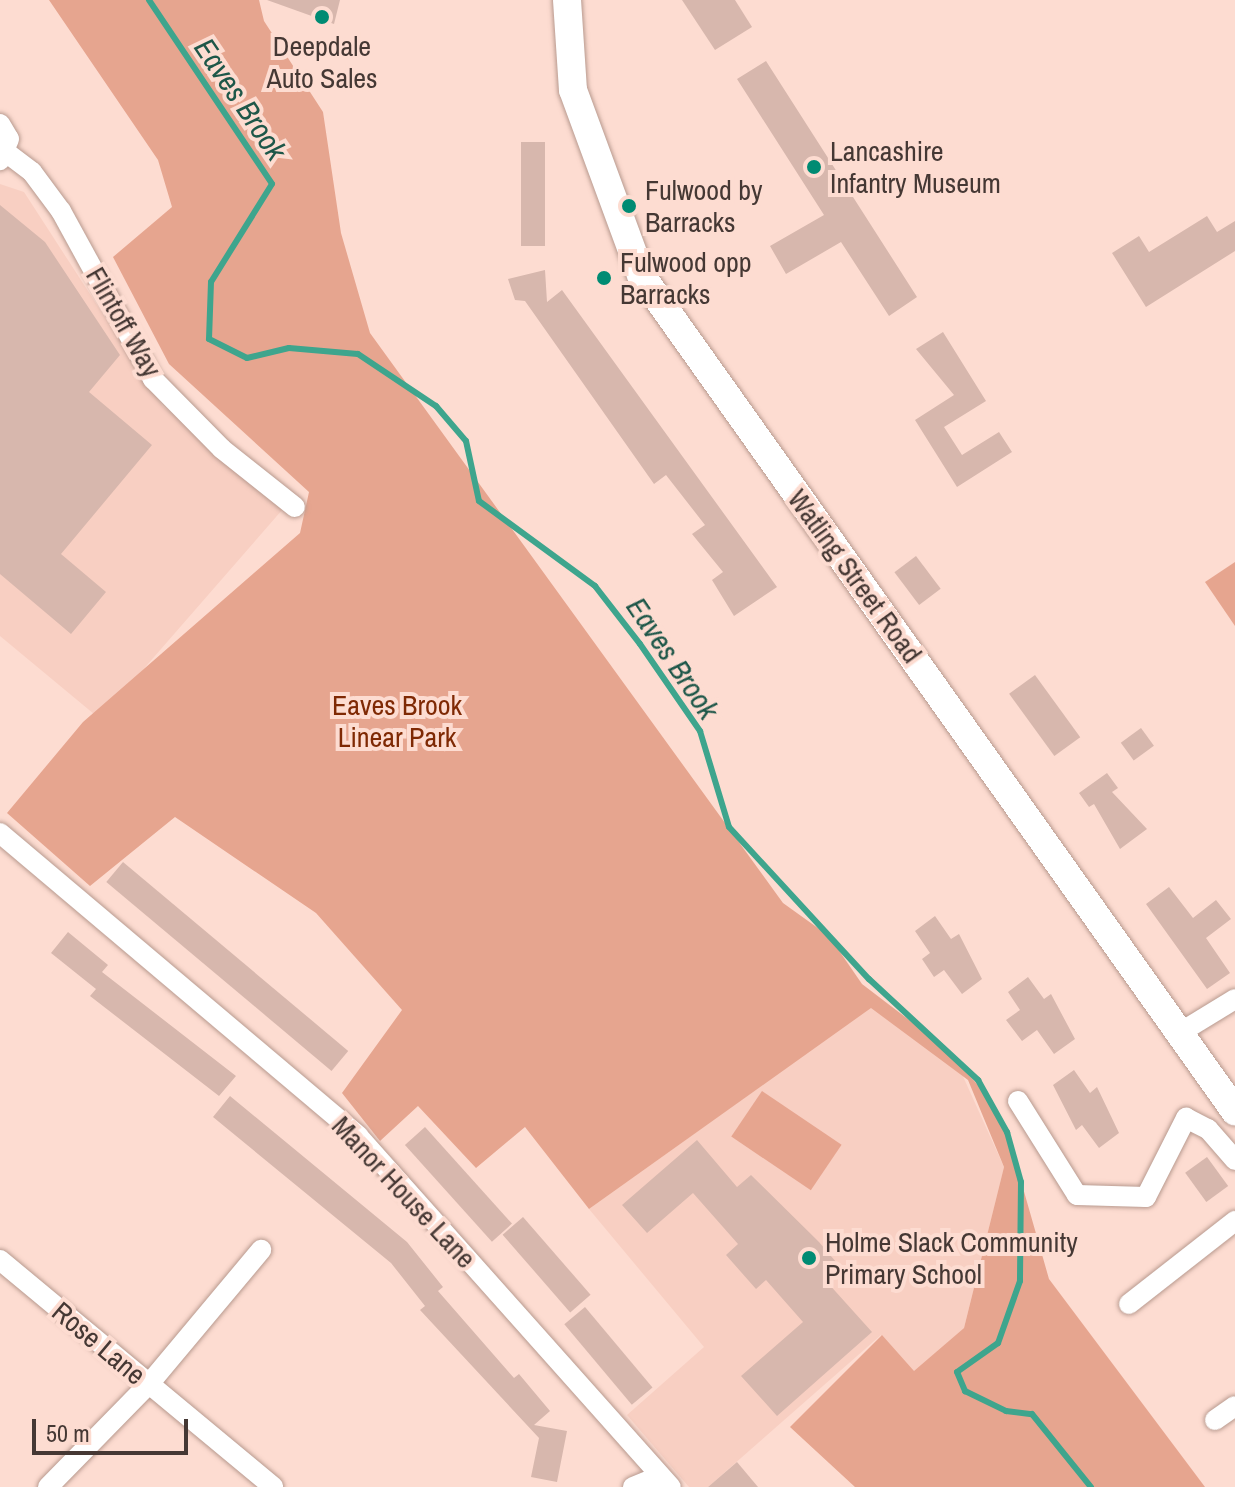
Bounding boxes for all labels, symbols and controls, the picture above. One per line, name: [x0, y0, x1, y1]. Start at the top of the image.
marker: Deepdale Auto Sales: [313, 8, 331, 26]
place label: Deepdale Auto Sales: [266, 29, 378, 95]
water label: Eaves Brook: [187, 31, 295, 167]
place label: Lancashire Infantry Museum: [830, 134, 1001, 200]
marker: Lancashire Infantry Museum: [805, 158, 823, 176]
place label: Fulwood by Barracks: [645, 173, 762, 239]
marker: Fulwood by Barracks: [620, 197, 638, 215]
place label: Fulwood opp Barracks: [620, 245, 751, 311]
street label: Flintoff Way: [79, 261, 169, 383]
marker: Fulwood opp Barracks: [595, 269, 613, 287]
street label: Watling Street Road: [781, 483, 929, 669]
water label: Eaves Brook: [619, 590, 727, 726]
park label: Eaves Brook Linear Park: [332, 688, 462, 754]
street label: Manor House Lane: [325, 1109, 483, 1275]
place label: Holme Slack Community Primary School: [825, 1225, 1078, 1291]
marker: Holme Slack Community Primary School: [800, 1249, 818, 1267]
street label: Rose Lane: [46, 1294, 152, 1392]
scale bar: [36, 1403, 192, 1453]
text: 50 m: [46, 1417, 90, 1449]

